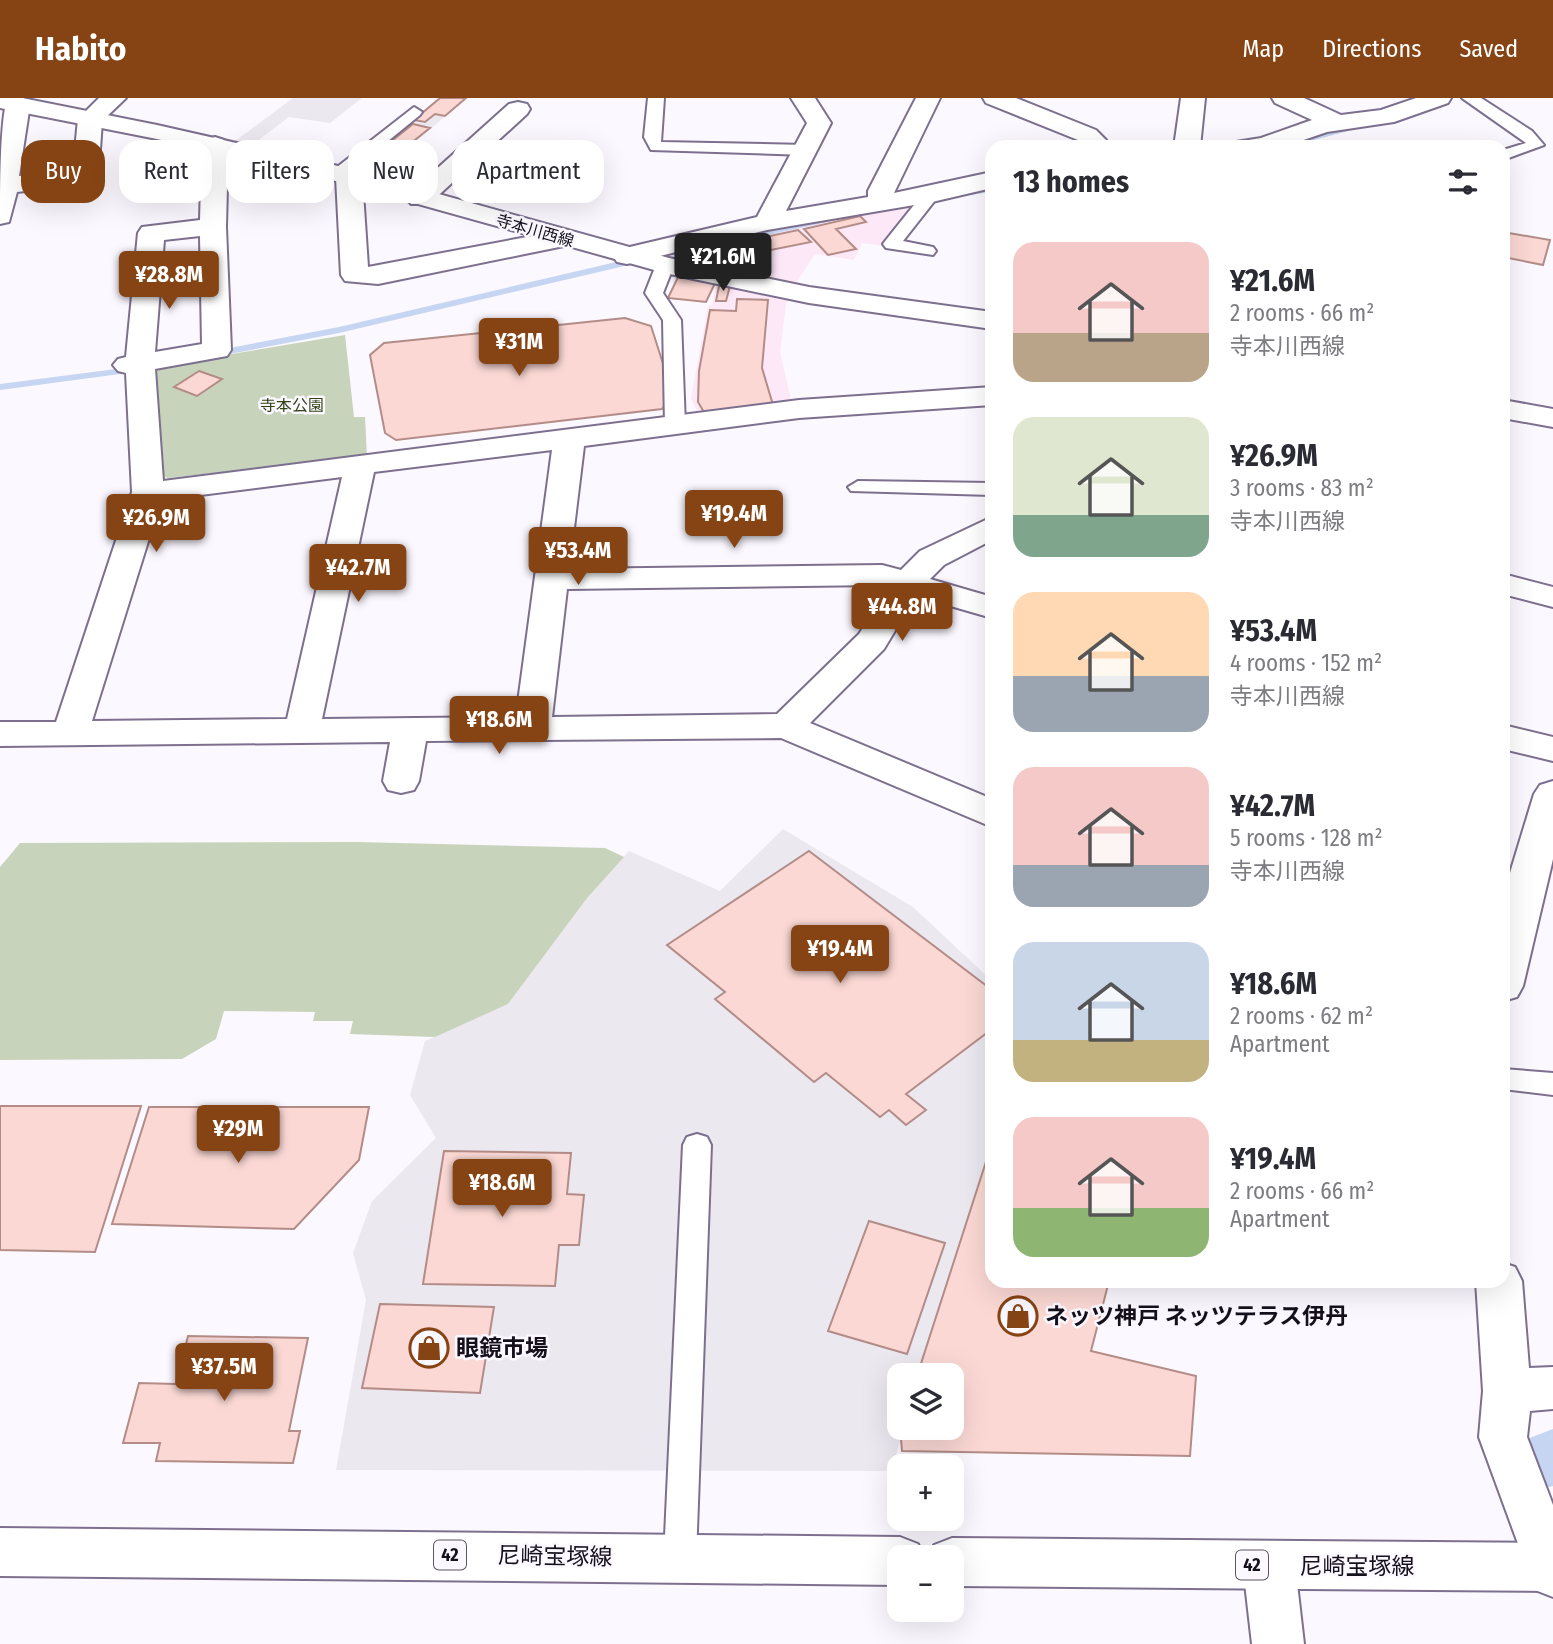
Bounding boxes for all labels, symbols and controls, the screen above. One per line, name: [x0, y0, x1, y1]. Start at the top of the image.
text: Habito: [35, 29, 126, 69]
text: Map: [1243, 35, 1284, 63]
text: Directions: [1322, 35, 1421, 63]
text: Saved: [1459, 35, 1518, 63]
chip: Buy: [21, 140, 105, 203]
chip: Rent: [119, 140, 212, 203]
chip: Filters: [226, 140, 334, 203]
chip: New: [348, 140, 438, 203]
chip: Apartment: [452, 140, 604, 203]
icon: filters: [1444, 163, 1482, 201]
text: 13 homes: [1013, 164, 1129, 200]
street label: 寺本川西線: [494, 210, 576, 251]
pin: ¥21.6M: [666, 234, 780, 293]
text: ¥21.6M: [690, 242, 756, 270]
pin: ¥28.8M: [112, 252, 226, 311]
text: ¥28.8M: [135, 260, 203, 288]
text: ¥21.6M: [1230, 263, 1315, 299]
icon: home: [1069, 270, 1153, 354]
text: 2 rooms · 66 m²: [1230, 299, 1374, 327]
pin: ¥31M: [478, 318, 560, 378]
text: ¥31M: [495, 327, 543, 355]
text: 寺本川西線: [1230, 332, 1345, 360]
park label: 寺本公園: [260, 396, 324, 415]
text: ¥26.9M: [1230, 438, 1318, 474]
icon: home: [1069, 445, 1153, 529]
text: 3 rooms · 83 m²: [1230, 474, 1374, 502]
pin: ¥19.4M: [677, 490, 791, 550]
pin: ¥26.9M: [99, 494, 213, 554]
text: ¥19.4M: [701, 499, 767, 527]
text: ¥26.9M: [122, 503, 190, 531]
text: 寺本川西線: [1230, 507, 1345, 535]
pin: ¥53.4M: [521, 528, 635, 587]
text: ¥53.4M: [545, 536, 611, 564]
pin: ¥42.7M: [301, 545, 415, 604]
text: ¥42.7M: [325, 553, 391, 581]
pin: ¥44.8M: [845, 584, 959, 643]
text: ¥44.8M: [867, 592, 937, 620]
text: ¥53.4M: [1230, 613, 1317, 649]
icon: home: [1069, 620, 1153, 704]
text: 4 rooms · 152 m²: [1230, 649, 1382, 677]
text: 寺本川西線: [1230, 682, 1345, 710]
pin: ¥18.6M: [442, 696, 556, 756]
text: ¥18.6M: [466, 705, 532, 733]
text: ¥42.7M: [1230, 788, 1315, 824]
icon: home: [1069, 795, 1153, 879]
text: 5 rooms · 128 m²: [1230, 824, 1383, 852]
text: 寺本川西線: [1230, 857, 1345, 885]
pin: ¥19.4M: [783, 926, 897, 985]
text: ¥19.4M: [807, 934, 873, 962]
text: ¥18.6M: [1230, 966, 1317, 1002]
icon: home: [1069, 970, 1153, 1054]
text: 2 rooms · 62 m²: [1230, 1002, 1373, 1030]
text: Apartment: [1230, 1030, 1330, 1058]
pin: ¥29M: [197, 1105, 279, 1165]
text: ¥29M: [213, 1114, 263, 1142]
text: ¥19.4M: [1230, 1141, 1316, 1177]
icon: home: [1069, 1145, 1153, 1229]
pin: ¥18.6M: [445, 1160, 559, 1219]
text: ¥18.6M: [469, 1168, 535, 1196]
text: 2 rooms · 66 m²: [1230, 1177, 1374, 1205]
text: Apartment: [1230, 1205, 1330, 1233]
shop icon: ネッツ神戸 ネッツテラス伊丹: [997, 1295, 1039, 1337]
place label: ネッツ神戸 ネッツテラス伊丹: [1045, 1302, 1348, 1330]
shop icon: 眼鏡市場: [408, 1327, 450, 1369]
place label: 眼鏡市場: [456, 1334, 548, 1362]
pin: ¥37.5M: [167, 1344, 281, 1403]
text: ¥37.5M: [191, 1352, 257, 1380]
map controls: [887, 1363, 964, 1622]
button: layers: [887, 1363, 964, 1440]
button: +: [887, 1454, 964, 1531]
road number: 42: [434, 1540, 466, 1570]
street label: 尼崎宝塚線: [497, 1541, 613, 1571]
button: −: [887, 1545, 964, 1622]
road number: 42: [1236, 1550, 1268, 1580]
street label: 尼崎宝塚線: [1300, 1552, 1415, 1580]

